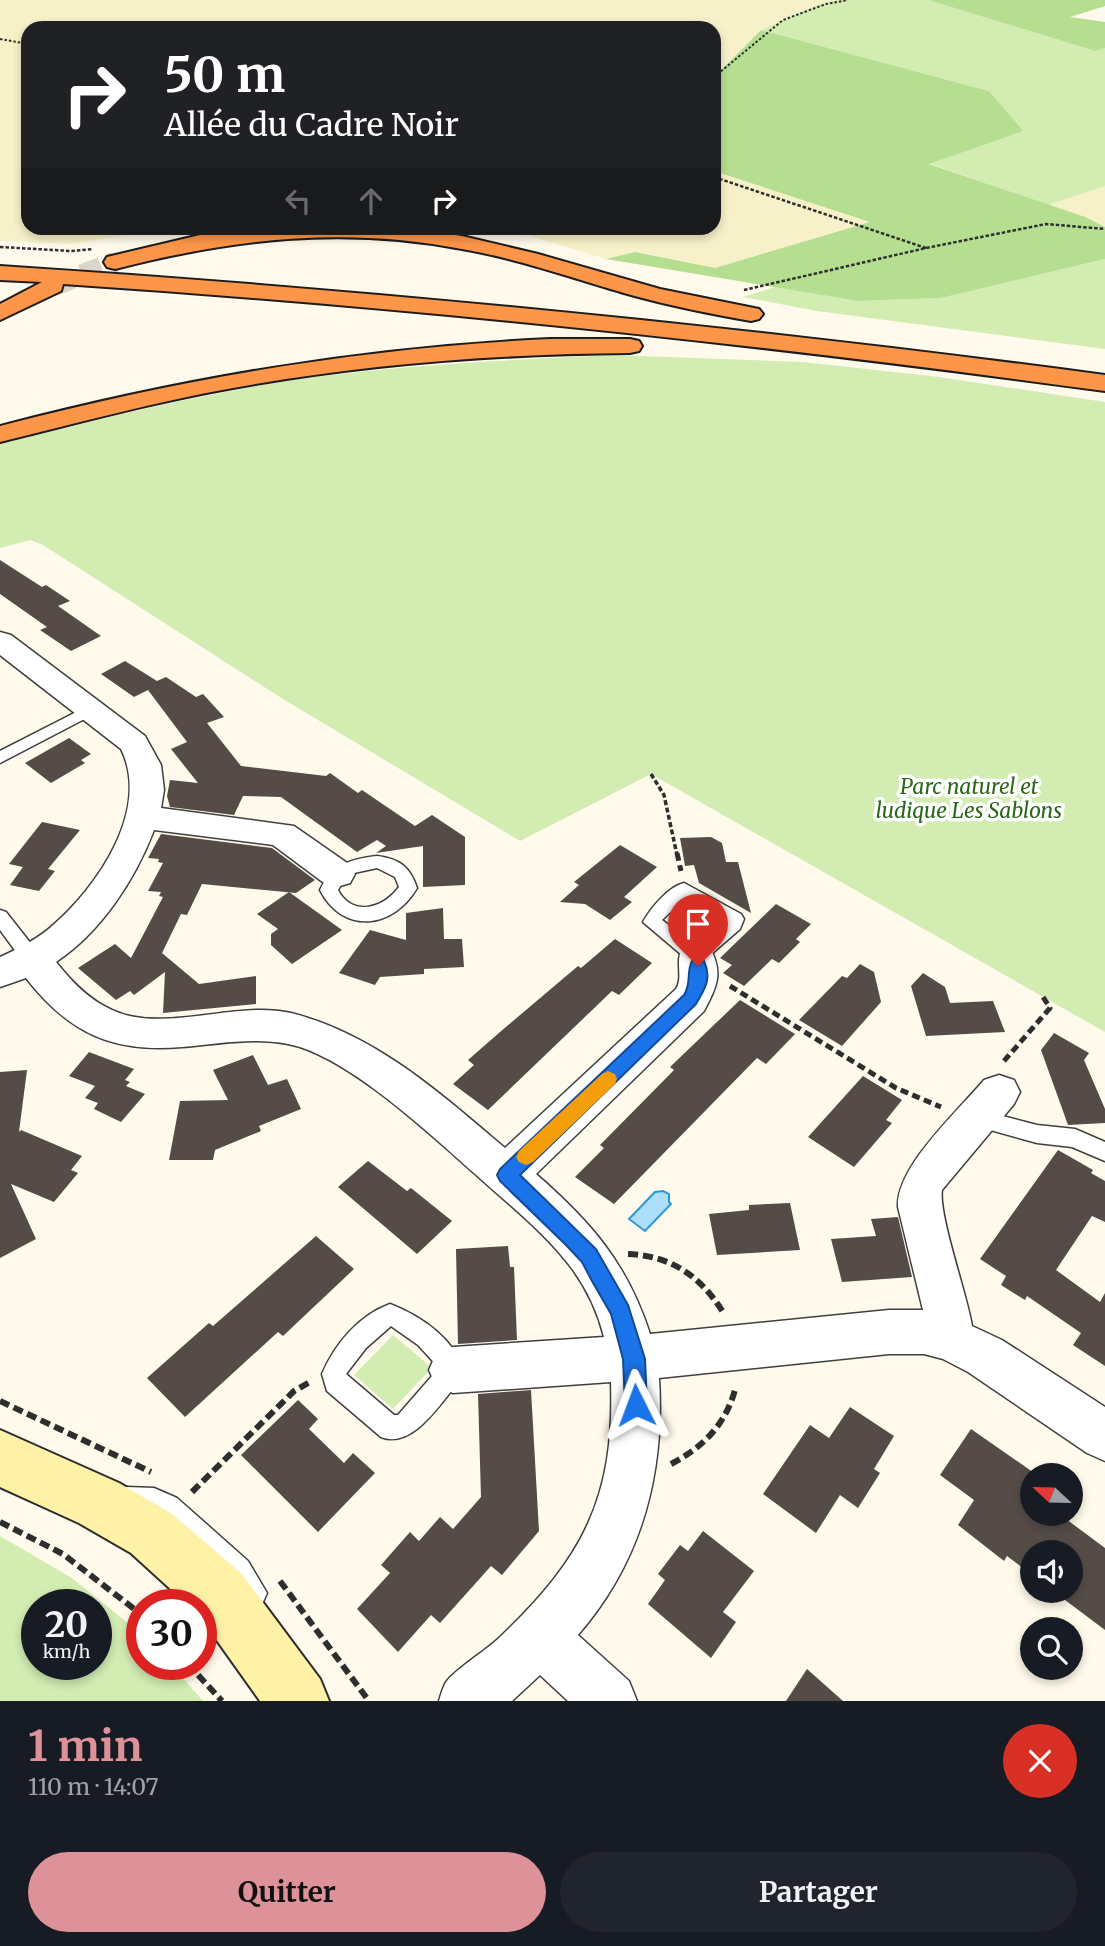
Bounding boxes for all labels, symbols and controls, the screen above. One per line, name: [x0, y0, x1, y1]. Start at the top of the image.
text: 50 m: [164, 44, 285, 105]
icon: right: [49, 49, 140, 140]
text: Allée du Cadre Noir: [164, 105, 459, 145]
icon: left: [279, 182, 317, 220]
icon: ahead: [352, 182, 390, 220]
icon: right: [425, 182, 463, 220]
park label: Parc naturel et ludique Les Sablons: [876, 773, 1062, 824]
pin: [668, 894, 728, 966]
icon: arrive: [679, 905, 717, 943]
position arrow: [599, 1368, 673, 1442]
north arrow: [1020, 1463, 1083, 1526]
map controls: [1020, 1463, 1083, 1680]
button: sound: [1020, 1540, 1083, 1603]
speed limit sign: 30: [126, 1589, 217, 1680]
text: 20: [45, 1603, 88, 1647]
button: search: [1020, 1617, 1083, 1680]
text: km/h: [43, 1640, 90, 1663]
text: 1 min: [28, 1720, 142, 1772]
button: close: [1003, 1724, 1077, 1798]
text: 110 m · 14:07: [28, 1772, 159, 1801]
button: Quitter: [28, 1852, 546, 1932]
button: Partager: [560, 1852, 1077, 1932]

